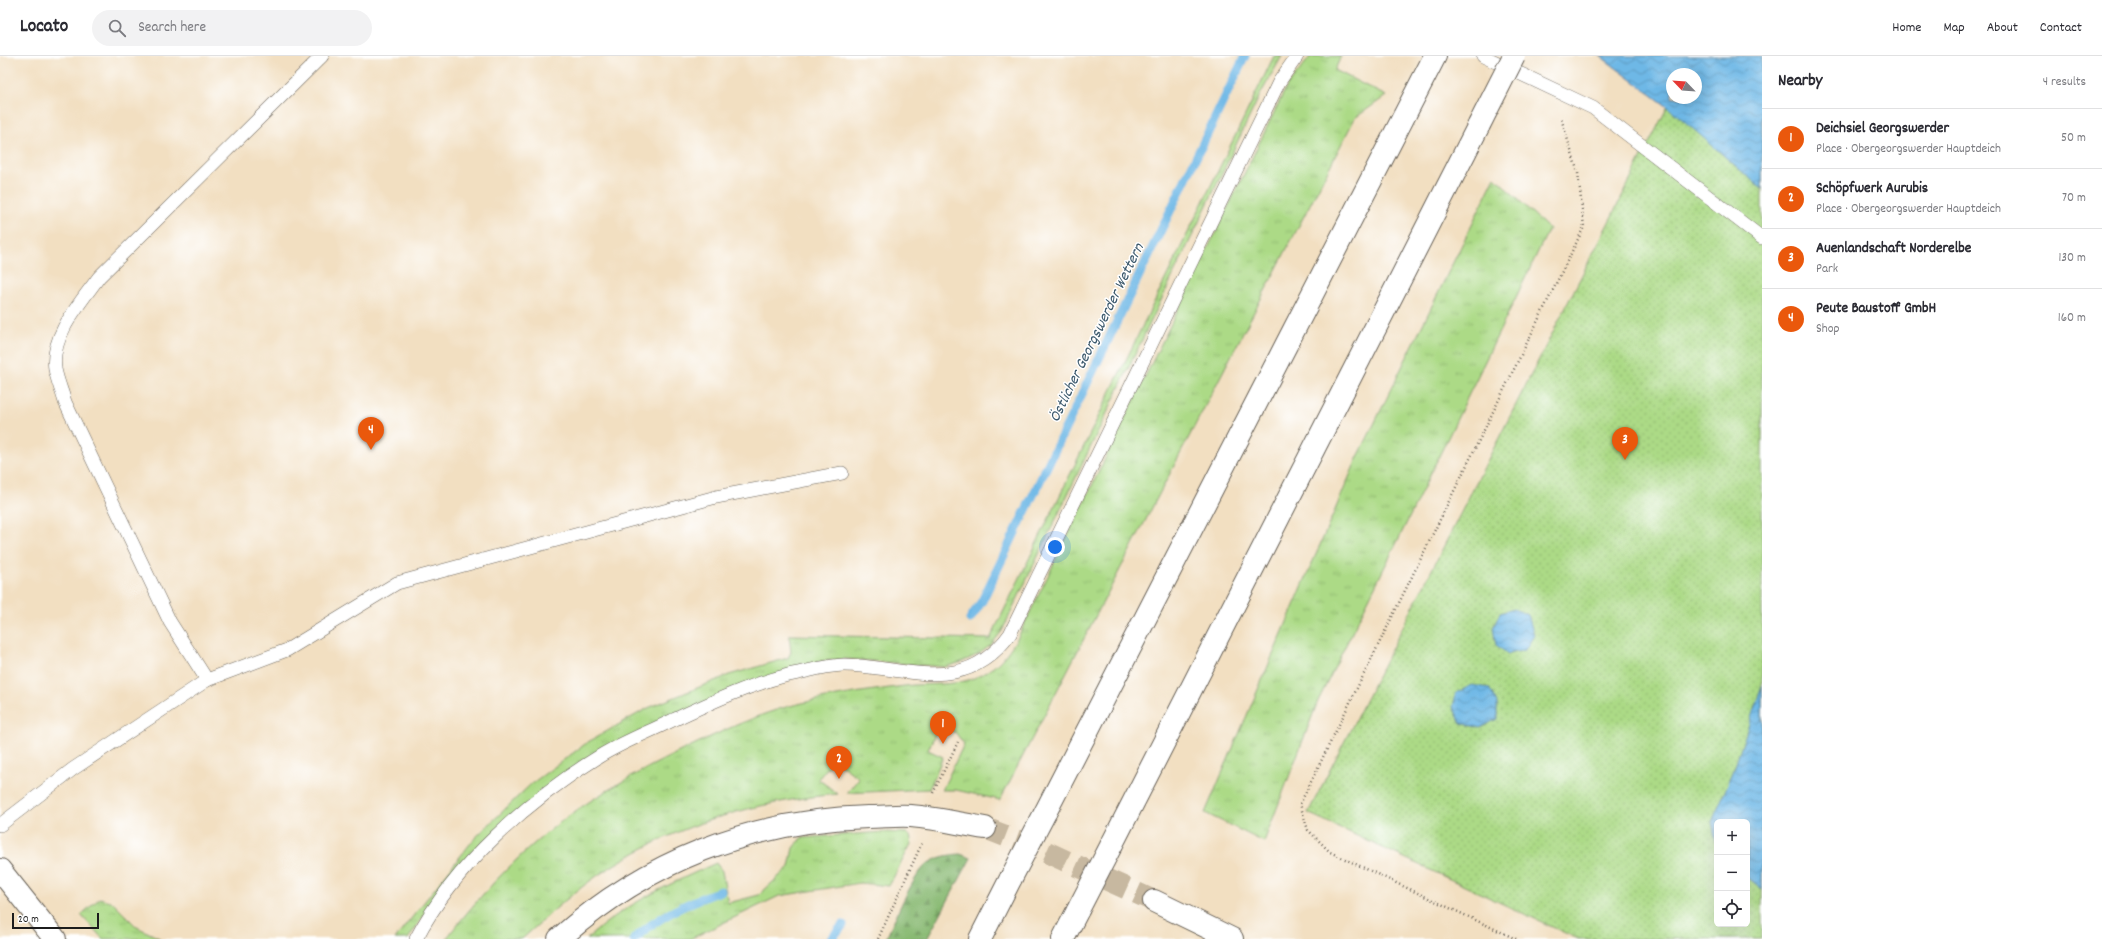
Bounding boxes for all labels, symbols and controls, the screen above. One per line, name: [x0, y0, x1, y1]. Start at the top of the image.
search box: [92, 10, 372, 46]
text: Locato: [20, 14, 68, 41]
icon: search: [106, 17, 128, 39]
text: Search here: [138, 17, 206, 39]
text: Home: [1892, 18, 1921, 38]
text: Map: [1943, 18, 1965, 38]
text: About: [1987, 18, 2018, 38]
text: Contact: [2040, 18, 2082, 38]
north arrow: [1666, 68, 1702, 104]
text: Nearby: [1778, 70, 1822, 94]
text: 4 results: [2043, 73, 2086, 92]
text: Deichsiel Georgswerder: [1816, 118, 1949, 140]
text: 1: [1790, 129, 1792, 148]
text: 50 m: [2061, 129, 2086, 148]
text: Place · Obergeorgswerder Hauptdeich: [1816, 140, 2001, 159]
text: Schöpfwerk Aurubis: [1816, 178, 1928, 200]
text: 2: [1788, 189, 1794, 208]
text: 70 m: [2062, 189, 2086, 208]
text: Place · Obergeorgswerder Hauptdeich: [1816, 200, 2001, 219]
text: Auenlandschaft Norderelbe: [1816, 238, 1971, 260]
water label: Östlicher Georgswerder Wettern: [1044, 239, 1151, 426]
text: 3: [1788, 249, 1794, 268]
text: 130 m: [2058, 249, 2086, 268]
text: Park: [1816, 260, 1838, 279]
text: Peute Baustoff GmbH: [1816, 298, 1936, 320]
text: 4: [1788, 309, 1794, 328]
text: 160 m: [2058, 309, 2086, 328]
text: Shop: [1816, 320, 1839, 339]
pin: 4: [358, 417, 384, 450]
pin: 3: [1612, 427, 1638, 460]
your location: [1045, 537, 1065, 557]
pin: 1: [930, 711, 956, 744]
pin: 2: [826, 746, 852, 779]
map controls: [1714, 819, 1750, 927]
button: +: [1714, 819, 1750, 855]
button: −: [1714, 855, 1750, 891]
button: locate: [1714, 891, 1750, 927]
scale bar: [12, 911, 99, 930]
text: 20 m: [18, 912, 39, 928]

